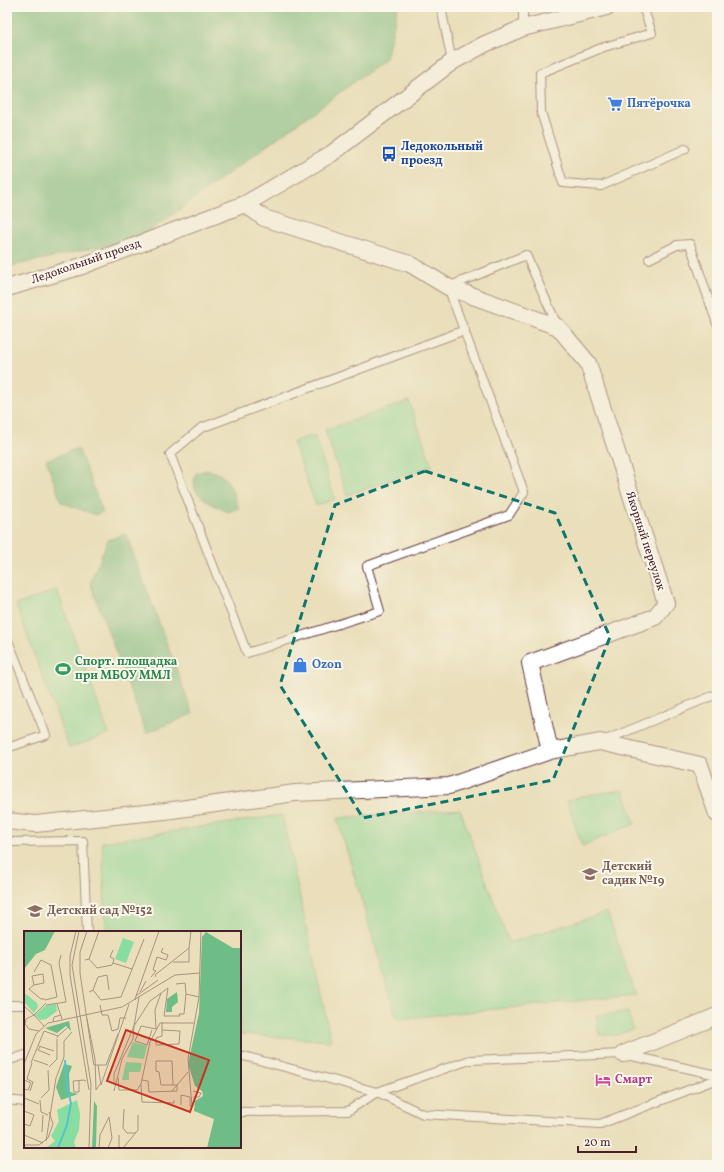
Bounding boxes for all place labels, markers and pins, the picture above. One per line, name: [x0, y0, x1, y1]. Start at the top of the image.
supermarket icon: Пятёрочка: [606, 95, 624, 113]
place label: Пятёрочка: [627, 96, 691, 112]
place label: Ледокольный проезд: [401, 139, 483, 169]
bus stop icon: Ледокольный проезд: [380, 145, 398, 163]
place label: Спорт. площадка при МБОУ ММЛ: [75, 654, 178, 684]
shop icon: Ozon: [291, 656, 309, 674]
place label: Ozon: [312, 657, 342, 673]
sports icon: Спорт. площадка при МБОУ ММЛ: [54, 660, 72, 678]
place label: Детский садик №19: [602, 859, 665, 889]
school or university icon: Детский садик №19: [581, 865, 599, 883]
school or university icon: Детский сад №152: [26, 902, 44, 920]
place label: Детский сад №152: [47, 903, 152, 919]
hotel icon: Смарт: [594, 1071, 612, 1089]
place label: Смарт: [615, 1072, 652, 1088]

